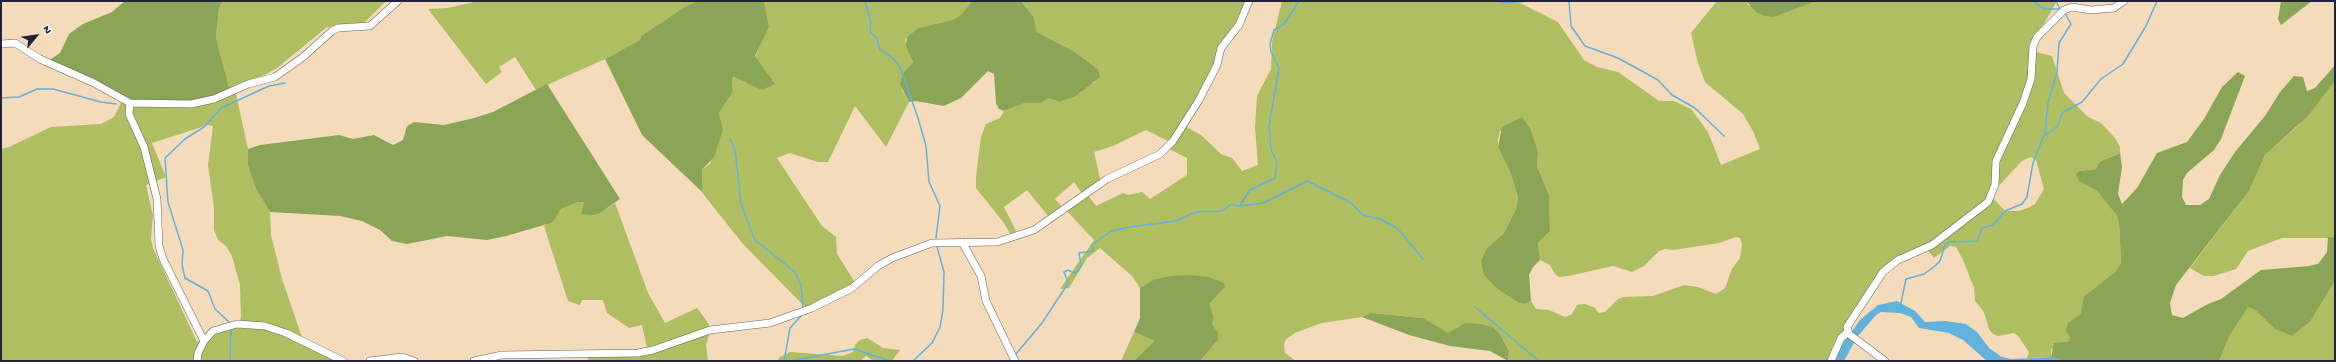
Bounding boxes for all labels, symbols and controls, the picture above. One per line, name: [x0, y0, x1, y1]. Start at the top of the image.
north arrow: [16, 16, 56, 56]
text: N: [40, 24, 53, 36]

